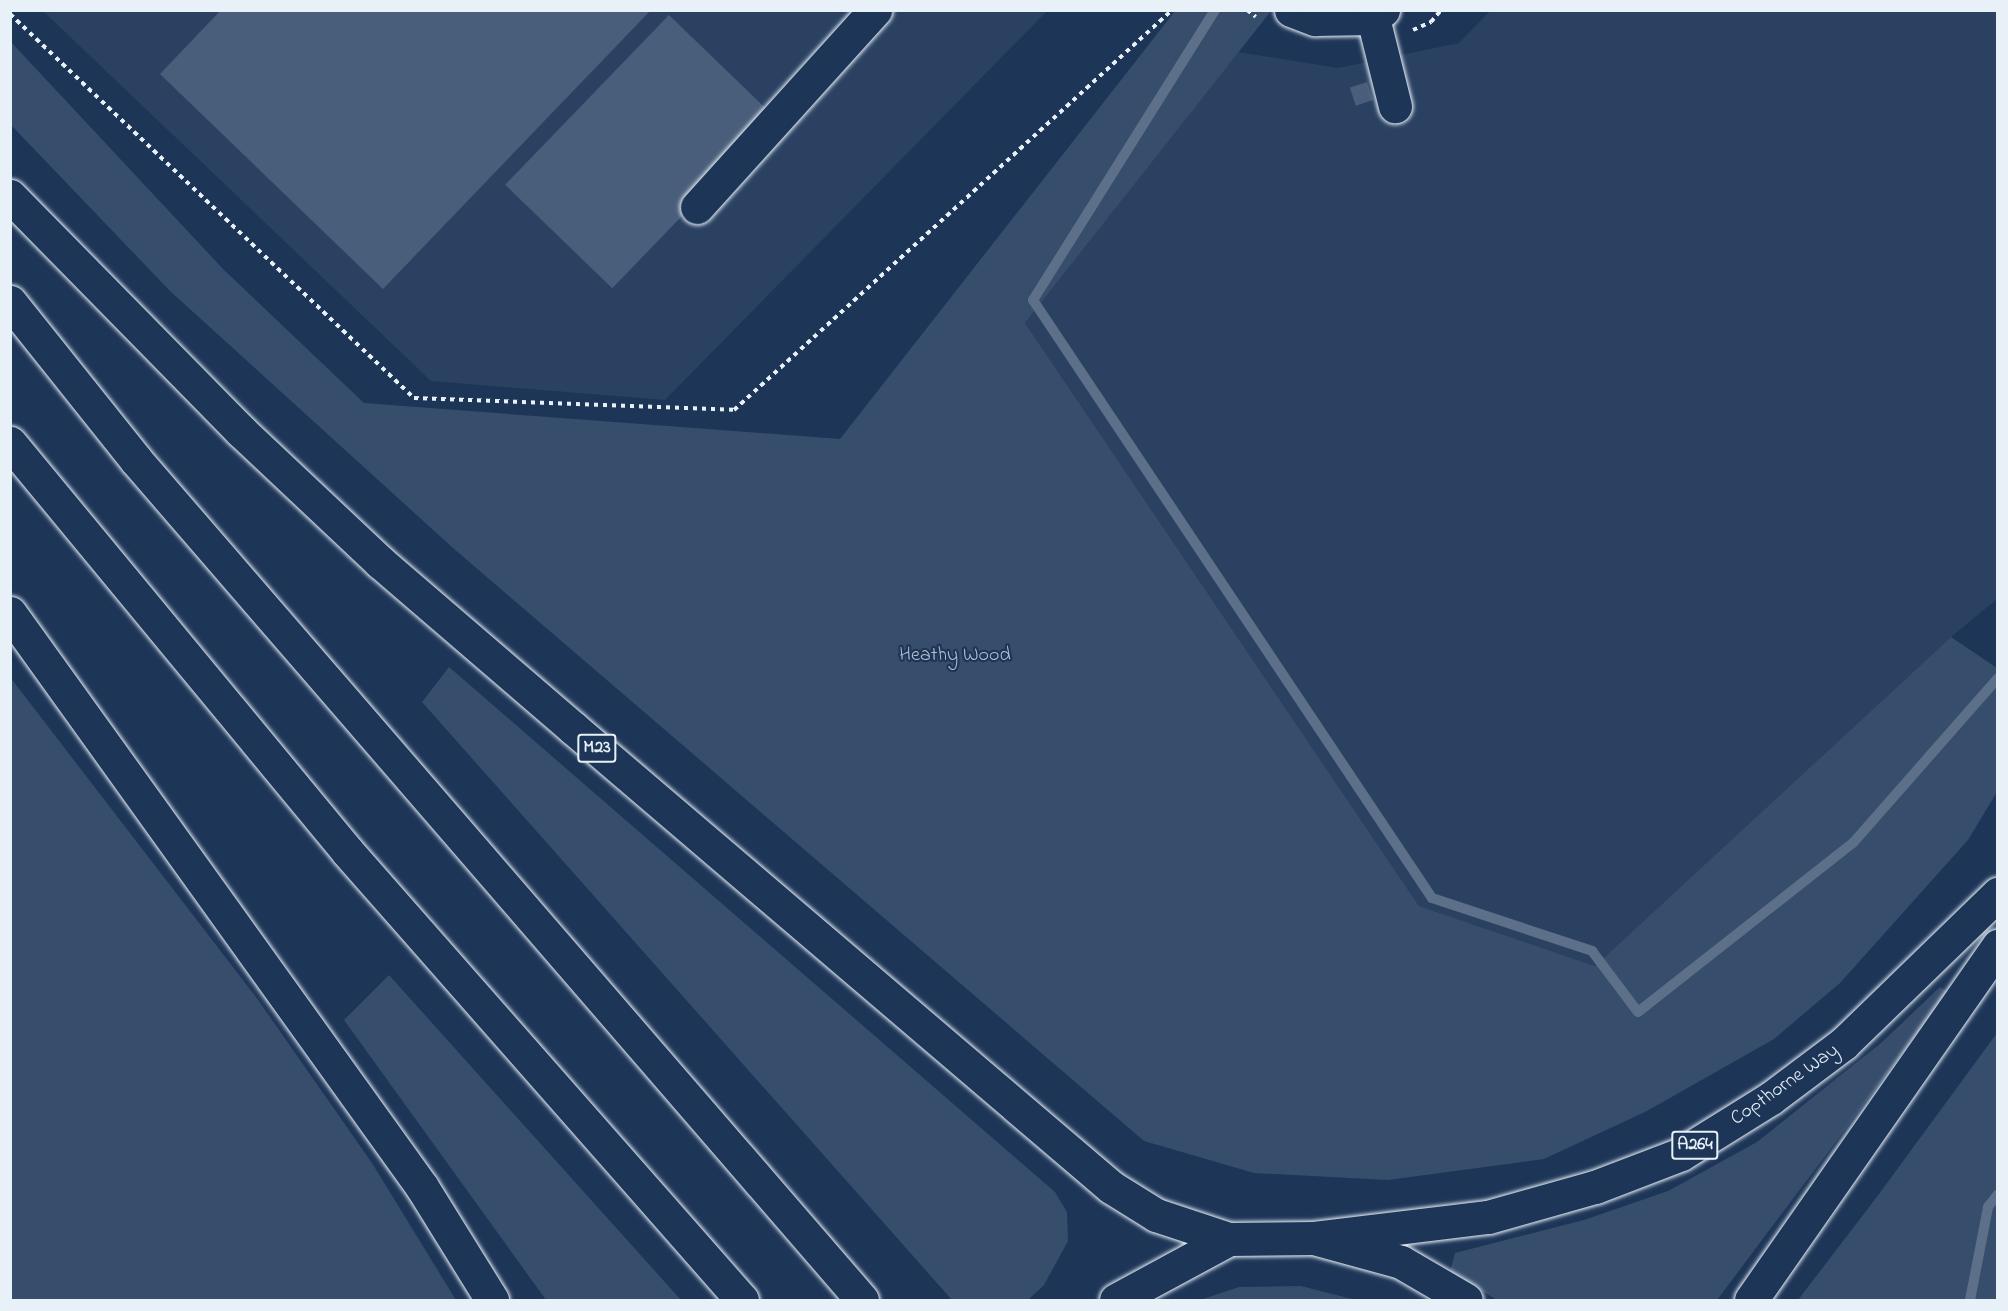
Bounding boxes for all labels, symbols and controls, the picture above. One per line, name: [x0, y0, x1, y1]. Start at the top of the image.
park label: Heathy Wood: [899, 643, 1011, 667]
road number: M23: [576, 733, 618, 763]
street label: Copthorne Way: [1726, 1039, 1844, 1131]
road number: A264: [1671, 1130, 1719, 1160]

